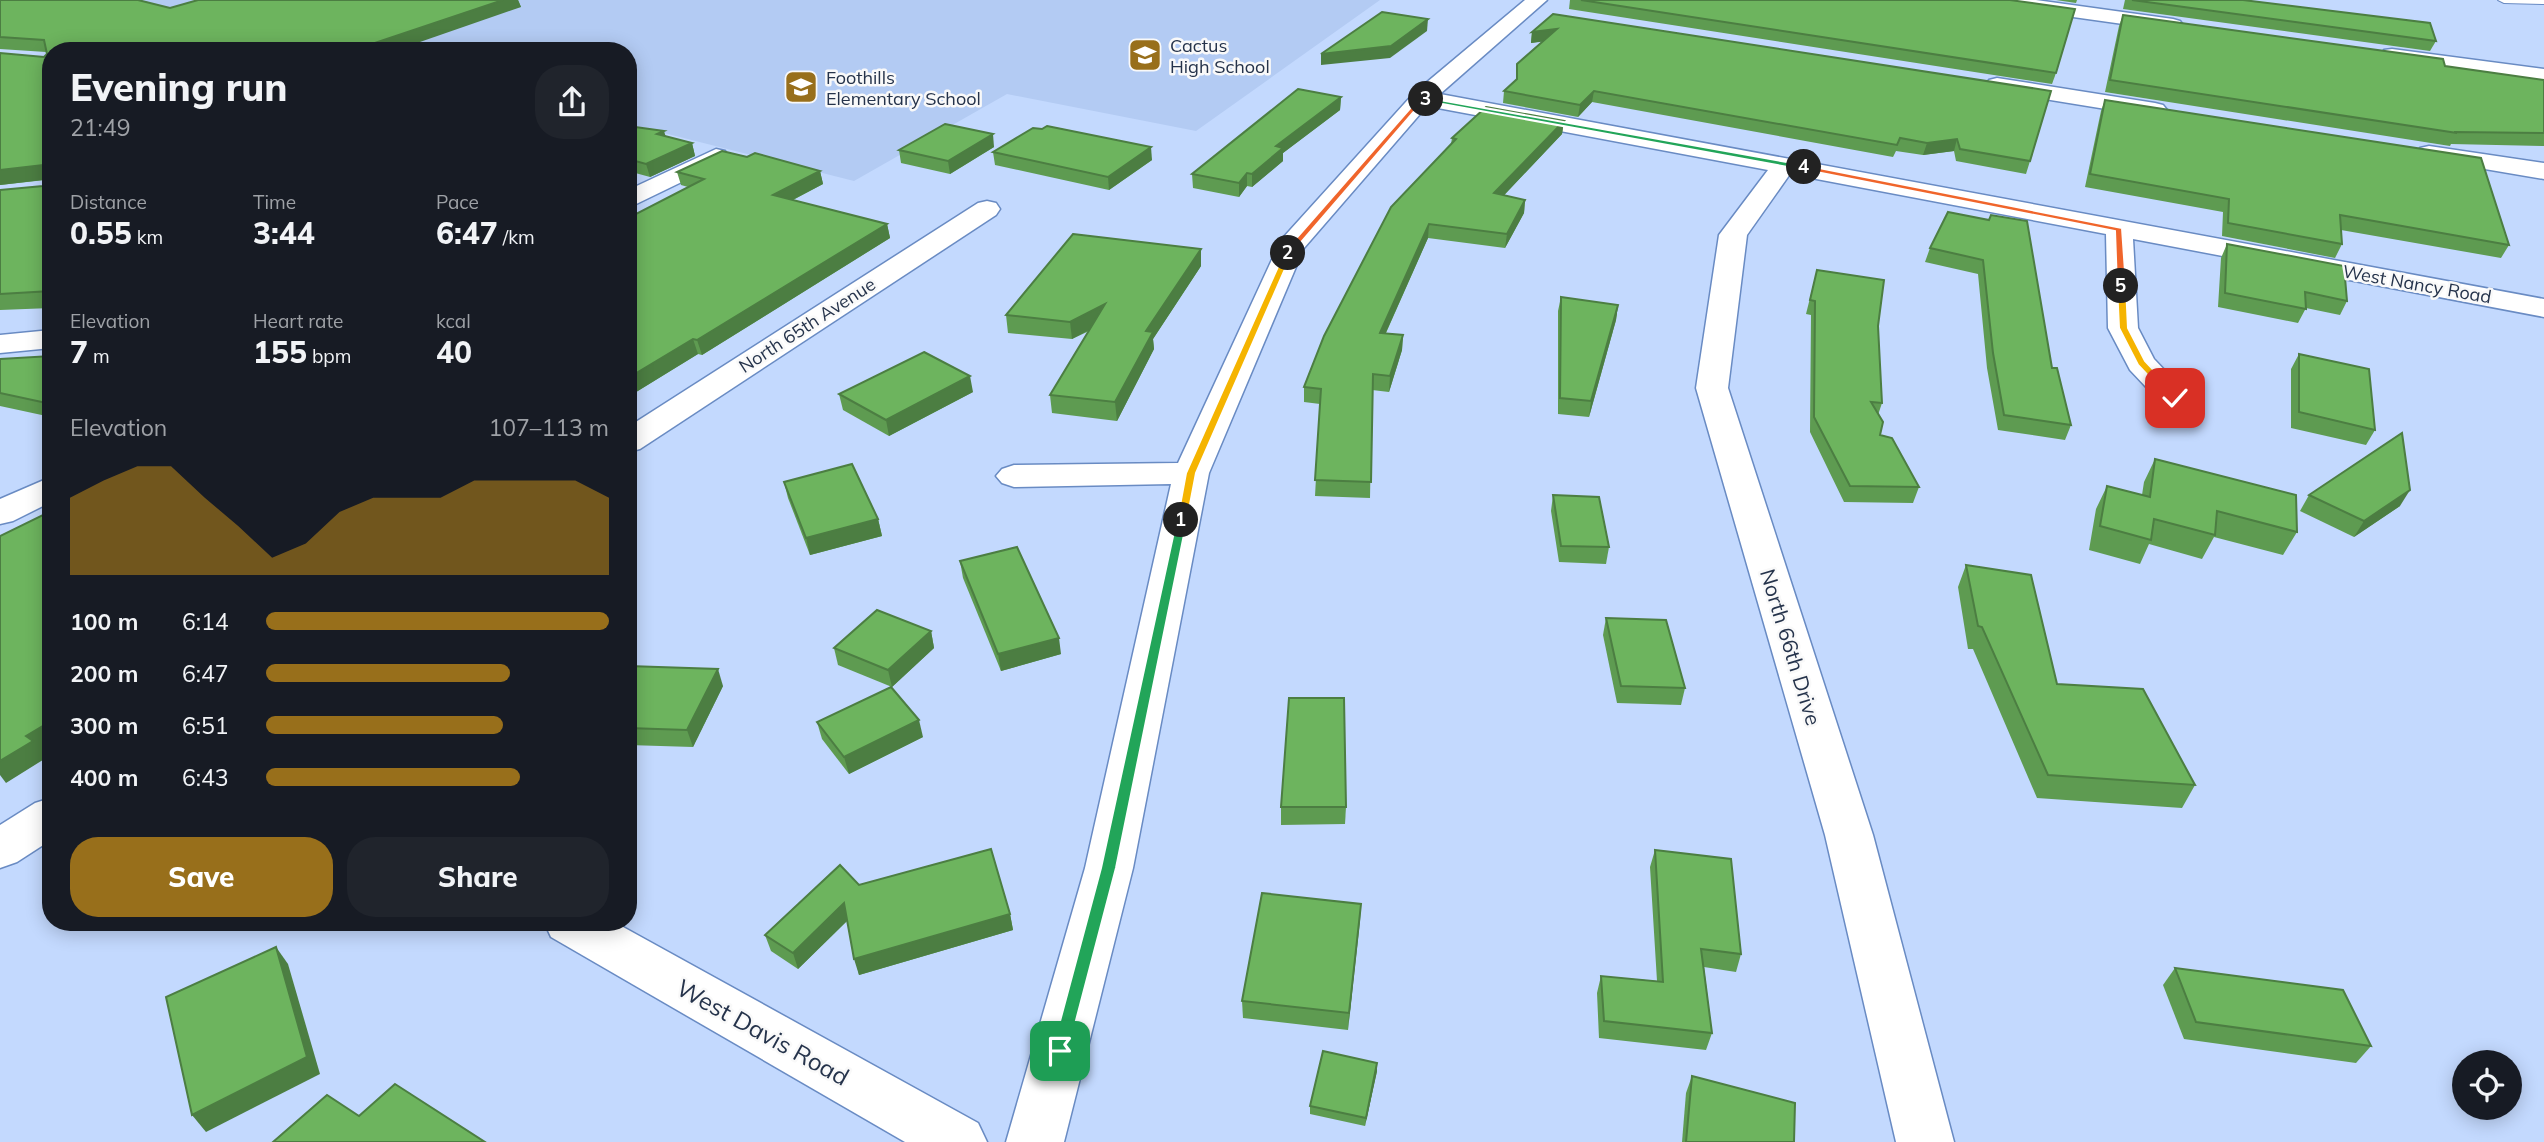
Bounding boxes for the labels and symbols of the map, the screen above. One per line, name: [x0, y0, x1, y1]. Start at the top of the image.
place label: Cactus High School: [1170, 34, 1270, 78]
school or university icon: Cactus High School: [1126, 36, 1164, 74]
place label: Foothills Elementary School: [826, 66, 981, 110]
school or university icon: Foothills Elementary School: [782, 68, 820, 106]
pin: 3: [1408, 82, 1444, 116]
pin: 4: [1786, 150, 1822, 184]
pin: 2: [1270, 236, 1306, 270]
street label: West Nancy Road: [2341, 260, 2493, 308]
pin: 5: [2104, 268, 2138, 304]
street label: North 65th Avenue: [734, 272, 880, 378]
pin: [2145, 368, 2205, 428]
pin: 1: [1164, 503, 1198, 538]
street label: North 66th Drive: [1755, 566, 1827, 728]
street label: West Davis Road: [672, 972, 854, 1092]
pin: [1030, 1021, 1090, 1081]

